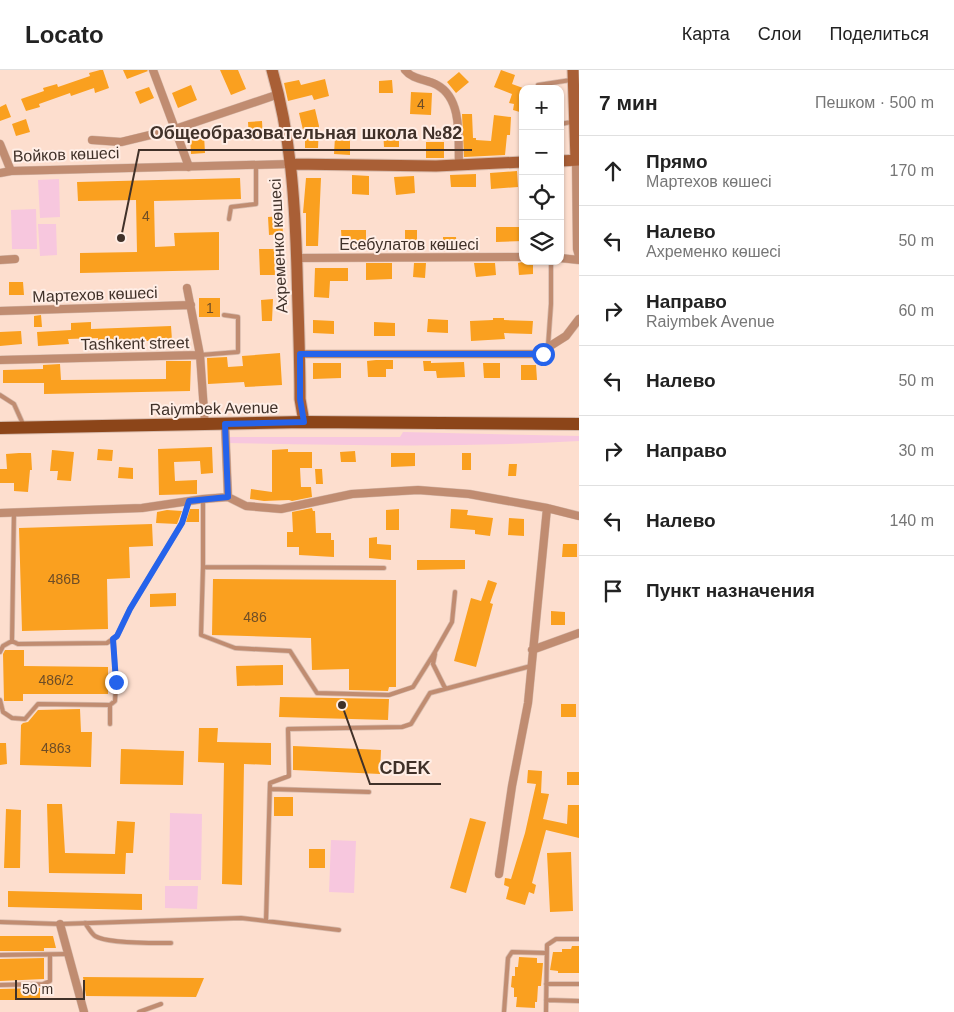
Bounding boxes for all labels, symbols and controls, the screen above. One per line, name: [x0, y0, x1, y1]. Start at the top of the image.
text: Locato: [25, 21, 104, 48]
text: Карта: [682, 24, 730, 44]
text: Слои: [758, 24, 802, 44]
text: Поделиться: [830, 24, 929, 44]
map controls: [519, 85, 564, 265]
button: +: [519, 85, 564, 130]
text: 7 мин: [599, 91, 658, 114]
text: Пешком · 500 m: [815, 94, 934, 111]
house number: 4: [417, 96, 425, 112]
callout: Общеобразовательная школа №82: [139, 117, 472, 150]
text: Общеобразовательная школа №82: [150, 123, 462, 143]
button: −: [519, 130, 564, 175]
street label: Войков көшесі: [12, 144, 120, 165]
text: Прямо: [646, 151, 708, 172]
icon: ahead: [599, 157, 627, 185]
text: 170 m: [890, 162, 934, 179]
text: Мартехов көшесі: [646, 173, 772, 190]
button: locate: [519, 175, 564, 220]
street label: Ахременко көшесі: [266, 178, 291, 314]
house number: 4: [142, 208, 150, 224]
button: layers: [519, 220, 564, 265]
text: Налево: [646, 221, 716, 242]
icon: left: [599, 227, 627, 255]
text: 50 m: [898, 232, 934, 249]
street label: Есебулатов көшесі: [339, 236, 479, 253]
text: Ахременко көшесі: [646, 243, 781, 260]
street label: Мартехов көшесі: [32, 284, 158, 305]
text: Направо: [646, 291, 727, 312]
icon: right: [599, 297, 627, 325]
house number: 1: [206, 300, 214, 316]
text: 60 m: [898, 302, 934, 319]
text: Raiymbek Avenue: [646, 313, 775, 330]
street label: Tashkent street: [81, 334, 190, 353]
route start: [532, 343, 555, 366]
icon: left: [599, 367, 627, 395]
text: Налево: [646, 370, 716, 391]
text: 50 m: [898, 372, 934, 389]
street label: Raiymbek Avenue: [150, 399, 279, 418]
icon: right: [599, 437, 627, 465]
text: Направо: [646, 440, 727, 461]
text: 30 m: [898, 442, 934, 459]
icon: left: [599, 507, 627, 535]
text: Налево: [646, 510, 716, 531]
text: 140 m: [890, 512, 934, 529]
house number: 486В: [48, 571, 80, 587]
icon: arrive: [599, 577, 627, 605]
text: Пункт назначения: [646, 580, 815, 601]
house number: 486: [243, 609, 267, 625]
route end: [105, 671, 128, 694]
house number: 486/2: [38, 672, 74, 688]
house number: 486з: [41, 740, 71, 756]
callout: CDEK: [370, 751, 441, 784]
text: CDEK: [379, 758, 431, 778]
scale bar: [15, 977, 85, 1000]
text: 50 m: [22, 981, 53, 997]

